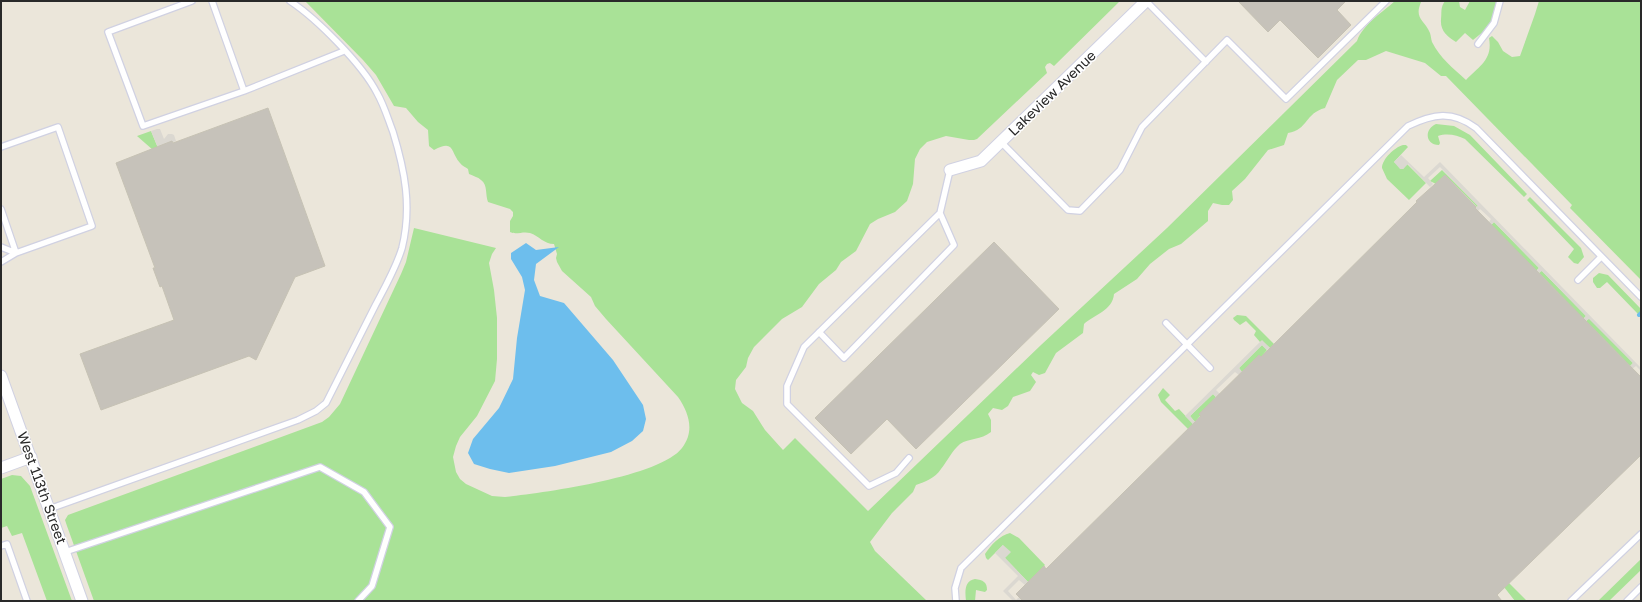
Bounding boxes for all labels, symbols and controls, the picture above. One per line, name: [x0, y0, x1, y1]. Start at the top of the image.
street label: Lakeview Avenue: [1004, 46, 1099, 139]
street label: West 113th Street: [14, 429, 71, 546]

